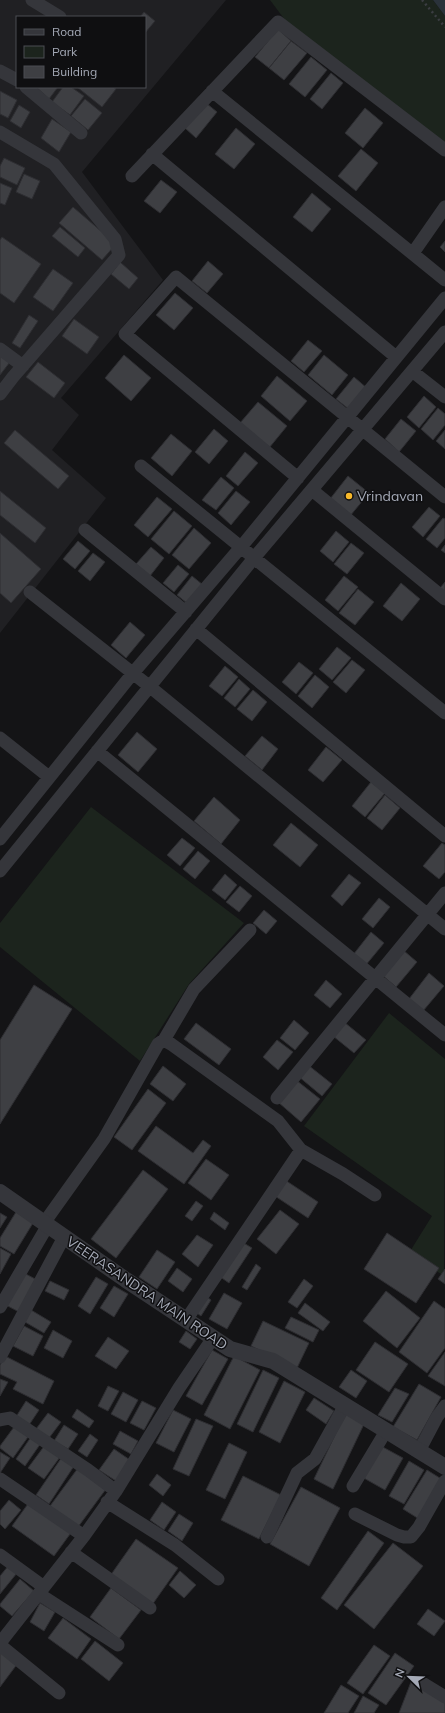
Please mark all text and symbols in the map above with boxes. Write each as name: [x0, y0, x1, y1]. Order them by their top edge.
legend: [16, 16, 146, 88]
text: Road: [52, 24, 81, 39]
text: Park: [52, 44, 78, 59]
text: Building: [52, 64, 97, 79]
place label: Vrindavan: [357, 487, 423, 505]
marker: Vrindavan: [344, 491, 354, 501]
street label: VEERASANDRA MAIN ROAD: [63, 1232, 231, 1354]
north arrow: [389, 1657, 429, 1697]
text: N: [392, 1667, 408, 1680]

